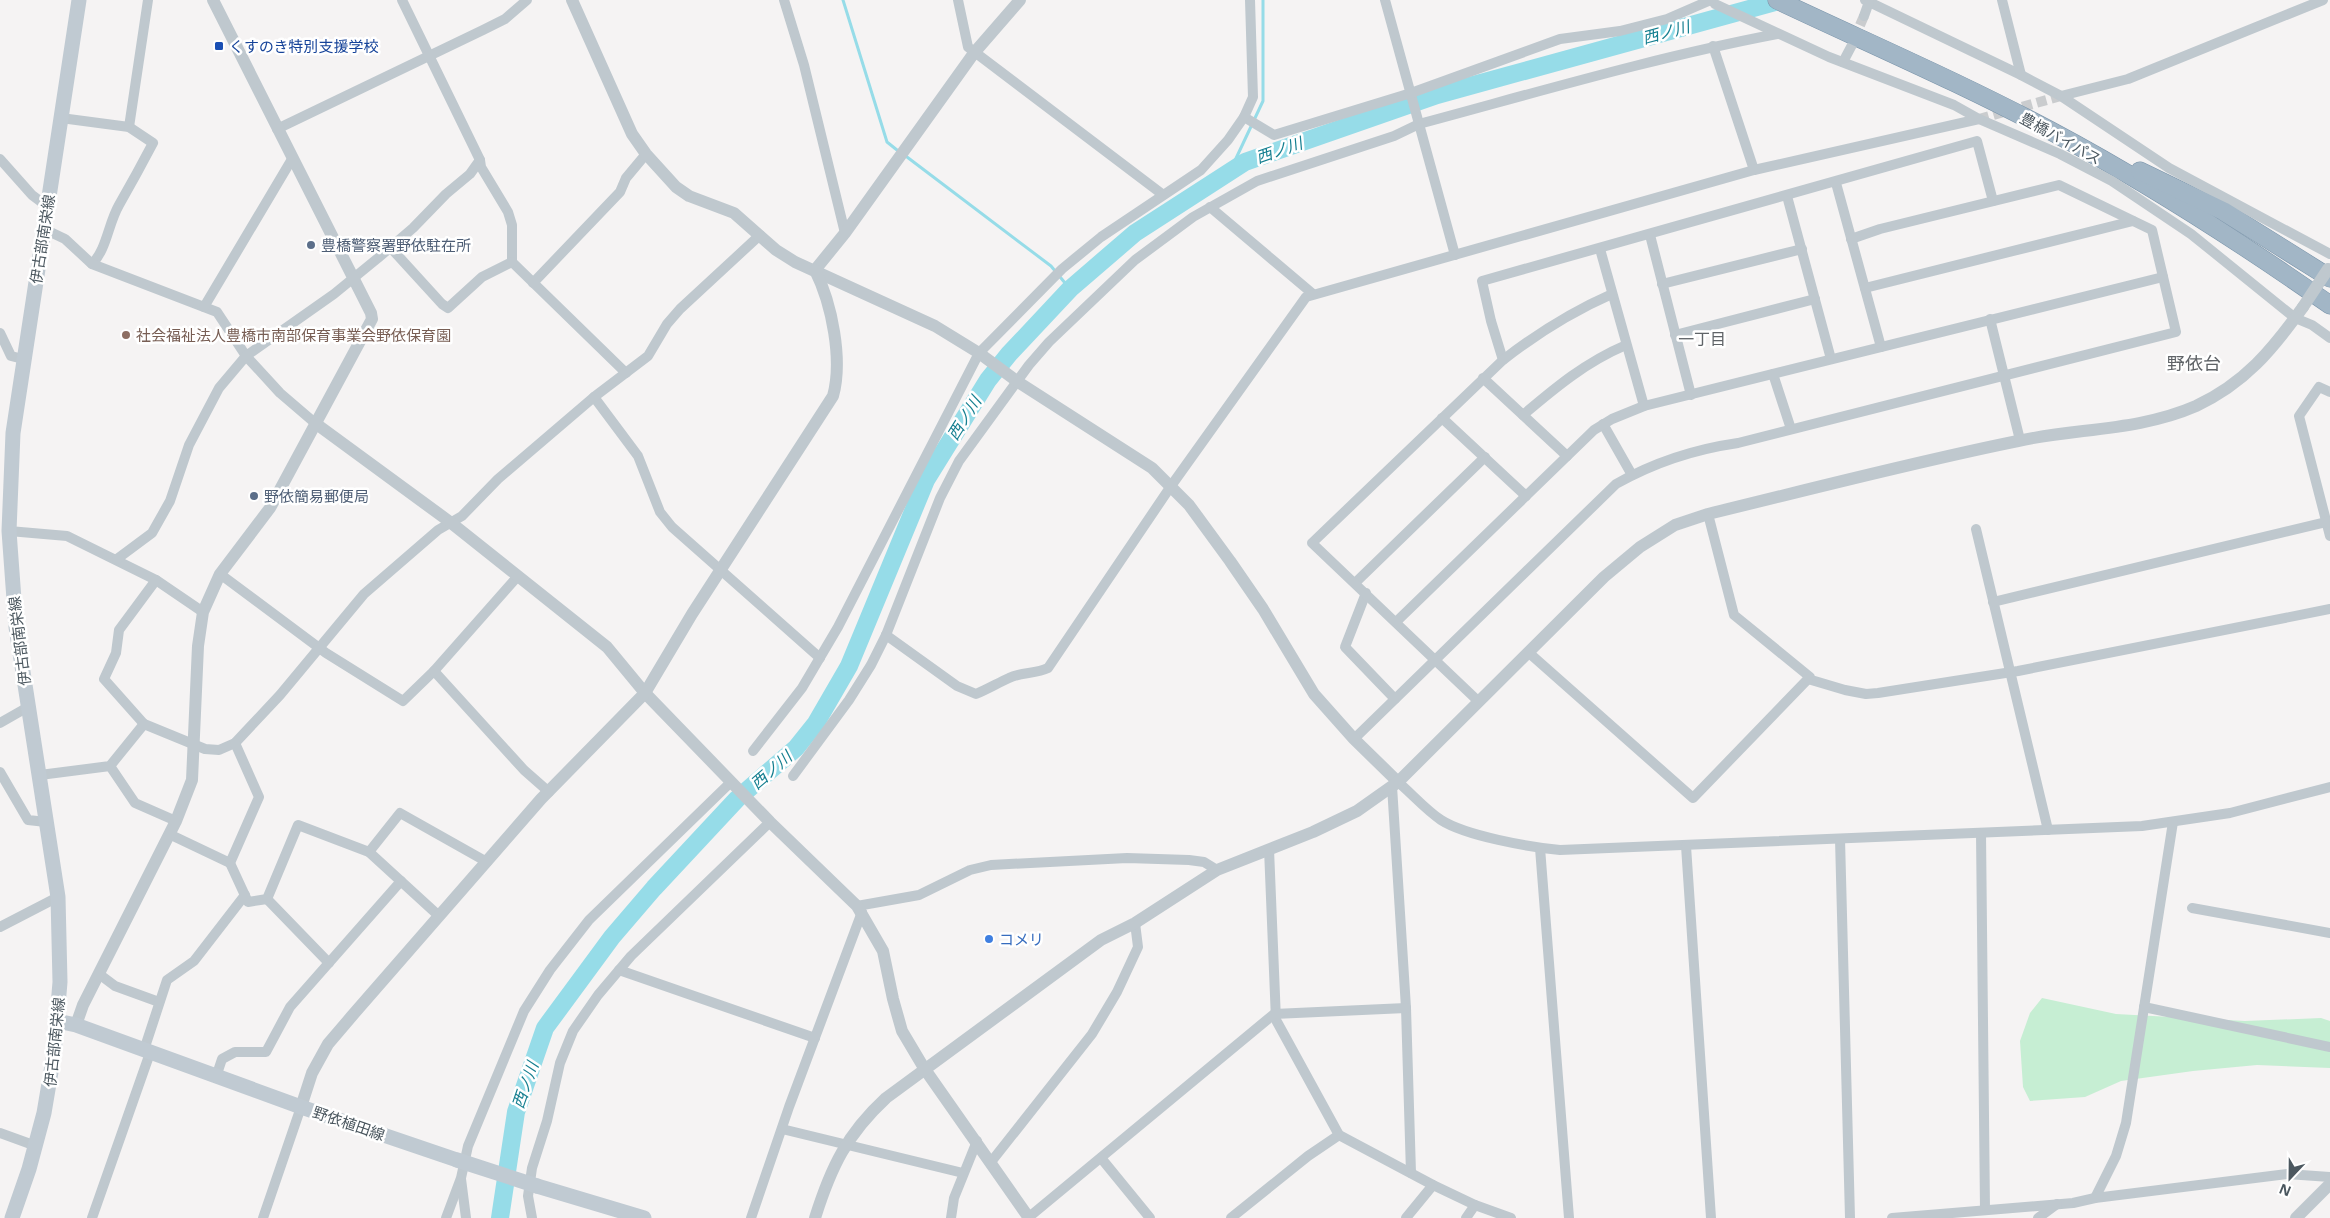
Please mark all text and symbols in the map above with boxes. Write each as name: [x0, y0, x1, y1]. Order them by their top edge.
water label: 西ノ川: [1640, 15, 1694, 49]
place label: くすのき特別支援学校: [229, 36, 379, 56]
marker: くすのき特別支援学校: [213, 40, 225, 52]
street label: 豊橋バイパス: [2017, 108, 2105, 168]
water label: 西ノ川: [1253, 131, 1307, 168]
street label: 伊古部南栄線: [25, 193, 59, 285]
place label: 豊橋警察署野依駐在所: [321, 235, 471, 255]
marker: 豊橋警察署野依駐在所: [305, 239, 317, 251]
place label: 社会福祉法人豊橋市南部保育事業会野依保育園: [136, 325, 451, 345]
district label: 一丁目: [1678, 328, 1726, 350]
marker: 社会福祉法人豊橋市南部保育事業会野依保育園: [120, 329, 132, 341]
district label: 野依台: [2167, 351, 2221, 375]
water label: 西ノ川: [942, 390, 987, 444]
place label: 野依簡易郵便局: [264, 486, 369, 506]
marker: 野依簡易郵便局: [248, 490, 260, 502]
street label: 伊古部南栄線: [4, 595, 34, 687]
water label: 西ノ川: [746, 745, 798, 794]
place label: コメリ: [999, 929, 1044, 949]
marker: コメリ: [983, 933, 995, 945]
street label: 伊古部南栄線: [39, 996, 69, 1088]
water label: 西ノ川: [507, 1057, 544, 1111]
street label: 野依植田線: [310, 1101, 388, 1145]
north arrow: [2265, 1153, 2315, 1203]
text: N: [2276, 1180, 2294, 1201]

